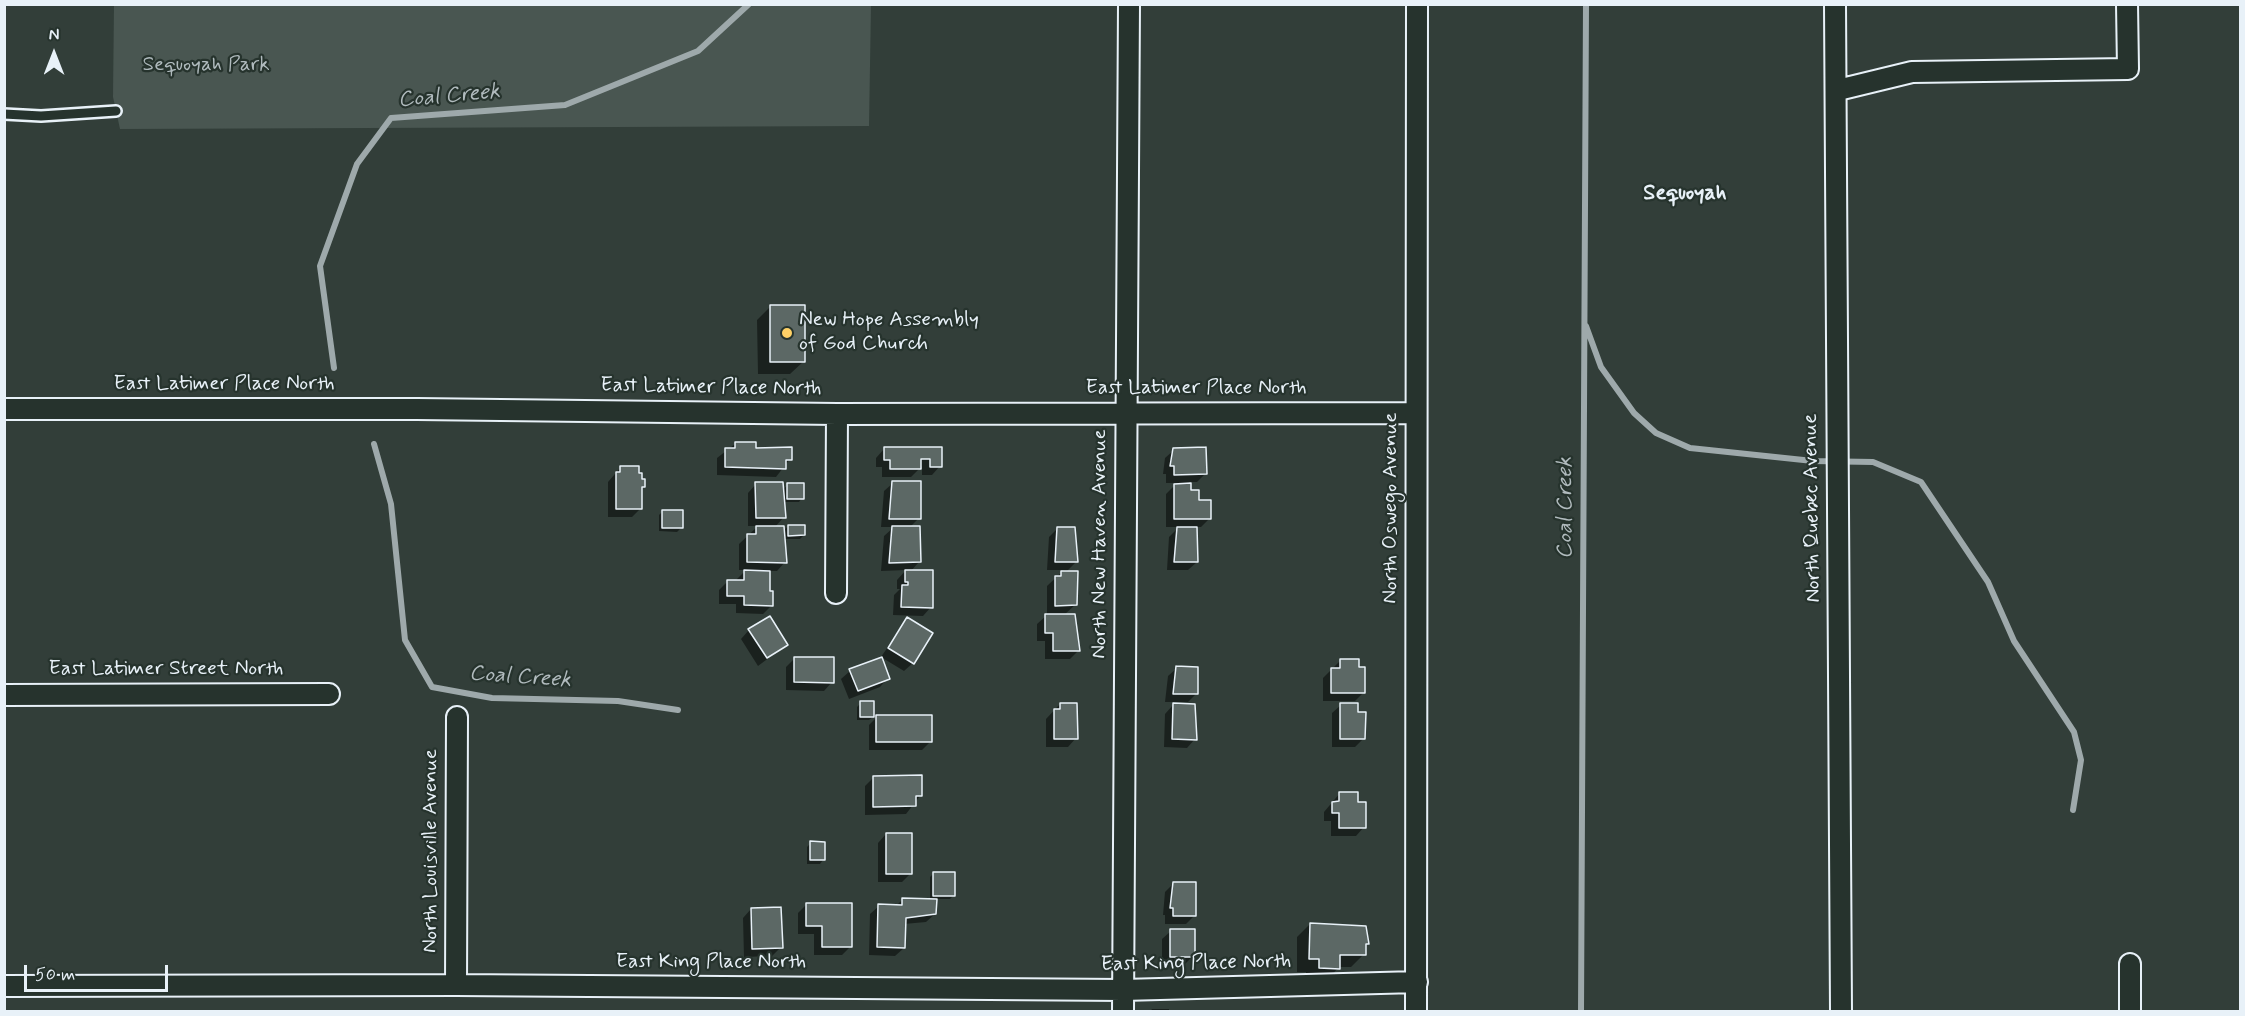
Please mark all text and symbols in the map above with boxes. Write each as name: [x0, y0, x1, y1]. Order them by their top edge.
north arrow: [24, 24, 84, 84]
text: N: [49, 25, 59, 46]
park label: Sequoyah Park: [142, 53, 270, 79]
water label: Coal Creek: [397, 79, 501, 115]
district label: Sequoyah: [1643, 181, 1727, 207]
place label: New Hope Assembly of God Church: [799, 308, 979, 358]
marker: New Hope Assembly of God Church: [780, 326, 794, 340]
street label: East Latimer Place North: [113, 372, 335, 398]
street label: East Latimer Place North: [600, 373, 822, 403]
street label: East Latimer Place North: [1085, 376, 1307, 402]
street label: North Oswego Avenue: [1379, 412, 1405, 604]
street label: North Quebec Avenue: [1799, 413, 1827, 603]
street label: North New Haven Avenue: [1088, 429, 1114, 659]
water label: Coal Creek: [1553, 457, 1579, 559]
street label: East Latimer Street North: [48, 657, 284, 683]
water label: Coal Creek: [468, 661, 572, 695]
street label: North Louisville Avenue: [419, 749, 445, 953]
street label: East King Place North: [616, 950, 806, 976]
street label: East King Place North: [1101, 950, 1291, 978]
scale bar: [27, 953, 171, 991]
text: 50 m: [35, 963, 75, 987]

